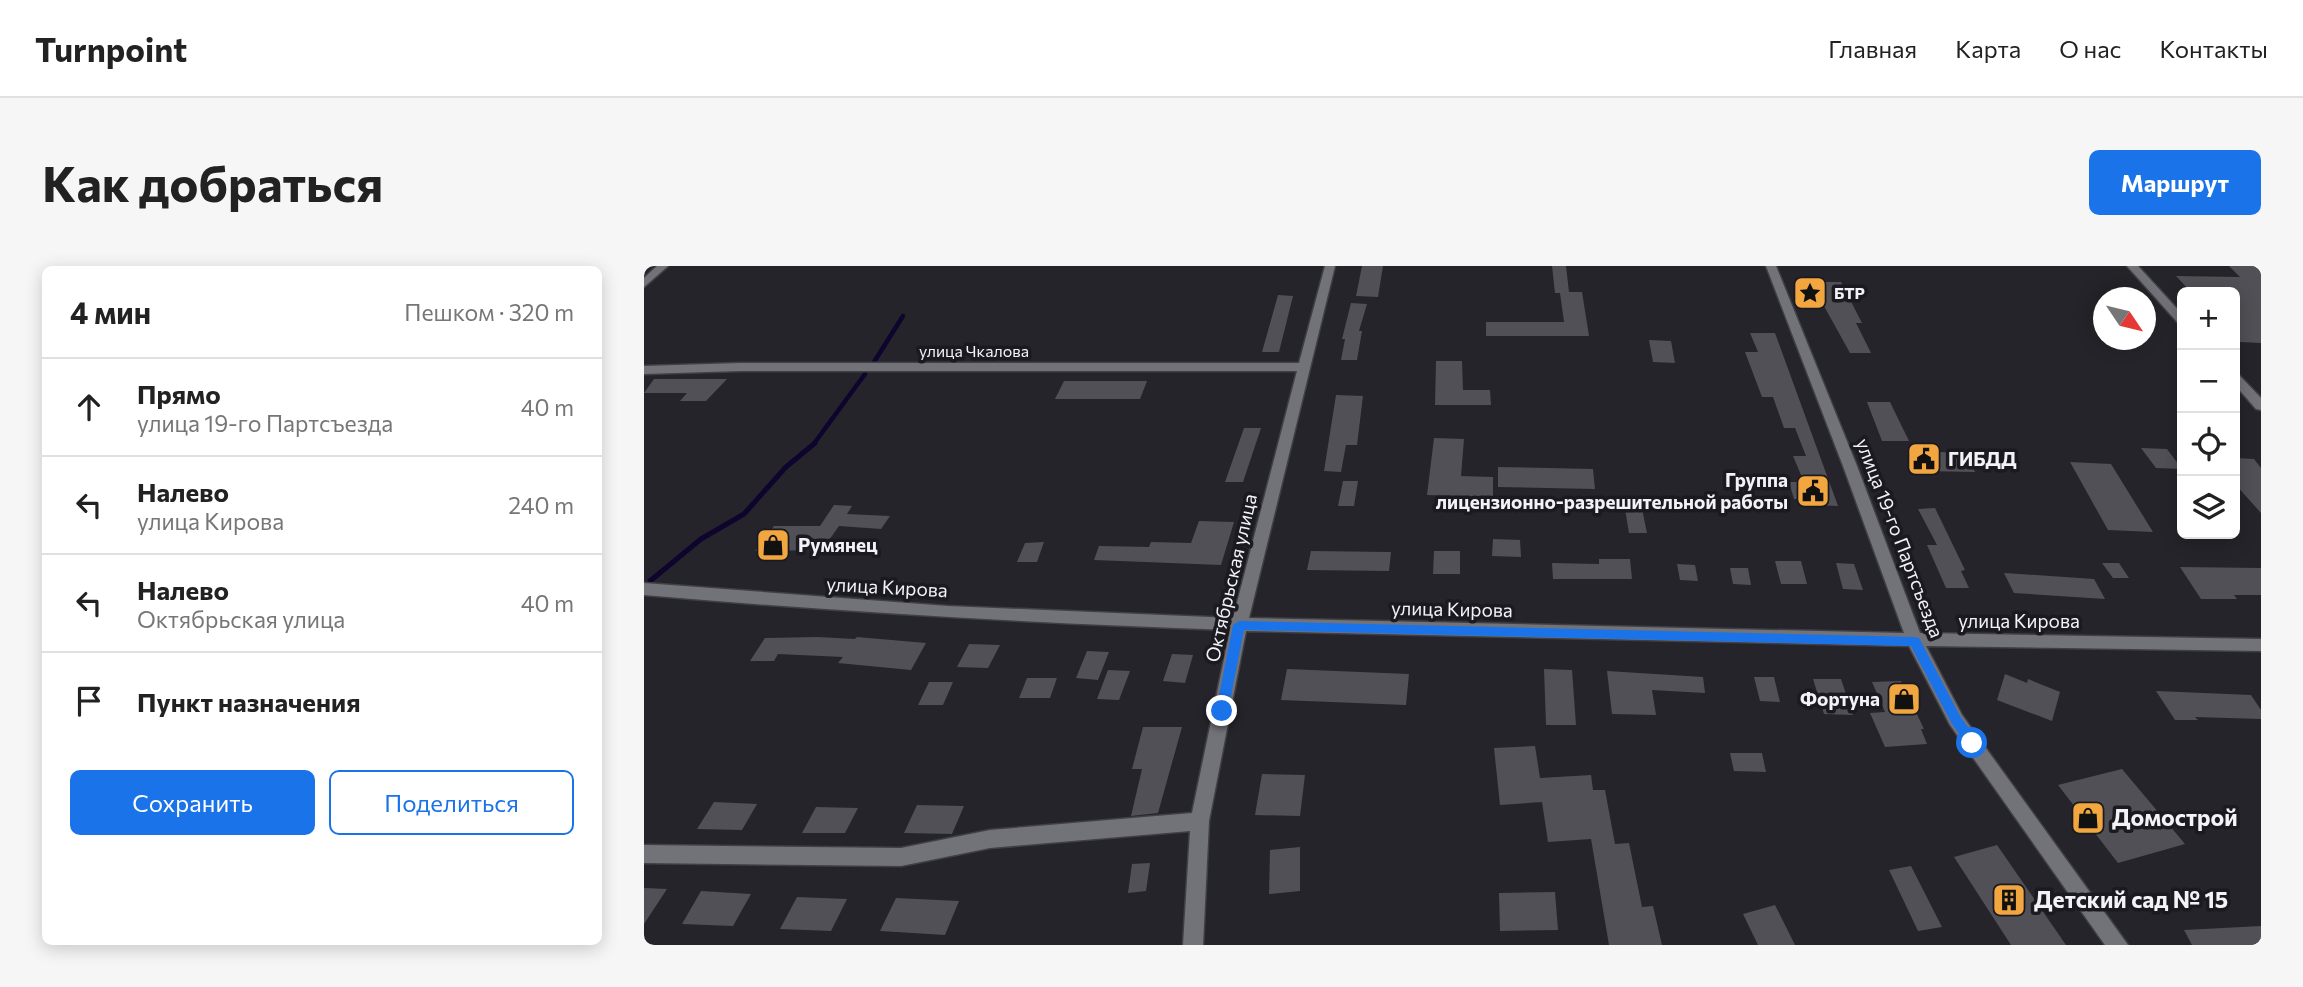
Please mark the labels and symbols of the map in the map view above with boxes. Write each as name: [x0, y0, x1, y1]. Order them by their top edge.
place icon: БТР: [1791, 274, 1829, 312]
place label: БТР: [1834, 283, 1865, 302]
north arrow: [2093, 287, 2156, 350]
street label: улица Чкалова: [919, 341, 1029, 360]
street label: улица 19-го Партсъезда: [1852, 435, 1949, 641]
public building icon: ГИБДД: [1905, 440, 1943, 478]
place label: ГИБДД: [1948, 447, 2017, 470]
place label: Группа лицензионно-разрешительной работы: [1436, 468, 1788, 513]
public building icon: Группа лицензионно-разрешительной работы: [1794, 472, 1832, 510]
street label: Октябрьская улица: [1200, 491, 1261, 664]
shop icon: Румянец: [754, 526, 792, 564]
place label: Румянец: [798, 533, 878, 556]
street label: улица Кирова: [826, 572, 948, 601]
street label: улица Кирова: [1391, 596, 1513, 621]
street label: улица Кирова: [1958, 609, 2080, 632]
shop icon: Фортуна: [1885, 680, 1923, 718]
place label: Фортуна: [1800, 687, 1880, 710]
route end: [1206, 695, 1237, 726]
route start: [1956, 727, 1987, 758]
shop icon: Домострой: [2069, 799, 2107, 837]
place label: Домострой: [2112, 803, 2238, 831]
building icon: Детский сад № 15: [1990, 881, 2028, 919]
place label: Детский сад № 15: [2034, 885, 2228, 913]

